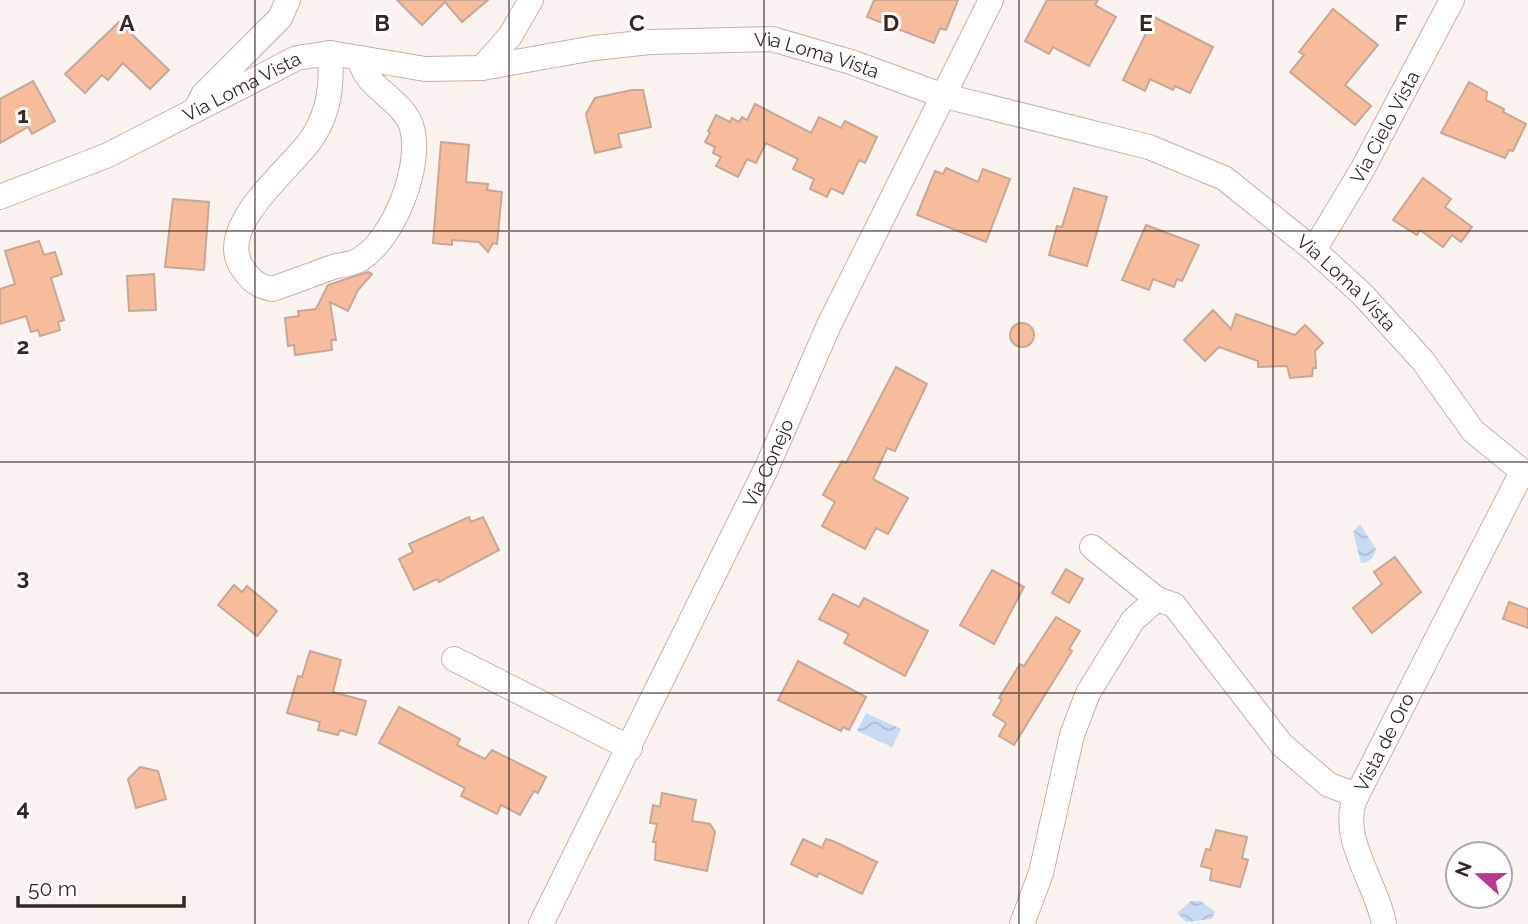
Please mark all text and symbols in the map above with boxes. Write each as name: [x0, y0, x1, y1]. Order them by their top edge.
text: A: [119, 9, 135, 36]
text: B: [374, 9, 390, 36]
text: C: [629, 9, 645, 36]
text: D: [883, 9, 899, 36]
text: E: [1139, 9, 1153, 36]
text: F: [1394, 9, 1408, 36]
street label: Via Loma Vista: [754, 28, 882, 82]
street label: Via Loma Vista: [179, 47, 304, 126]
street label: Via Cielo Vista: [1346, 67, 1424, 187]
text: 1: [17, 101, 29, 128]
street label: Via Loma Vista: [1292, 230, 1401, 335]
text: 2: [17, 332, 29, 359]
street label: Via Conejo: [738, 415, 798, 510]
text: 3: [17, 563, 29, 590]
street label: Vista de Oro: [1350, 689, 1418, 795]
text: 4: [16, 794, 30, 821]
north arrow: [1444, 840, 1514, 910]
text: N: [1450, 858, 1476, 880]
scale bar: [18, 864, 184, 908]
text: 50 m: [28, 876, 77, 901]

